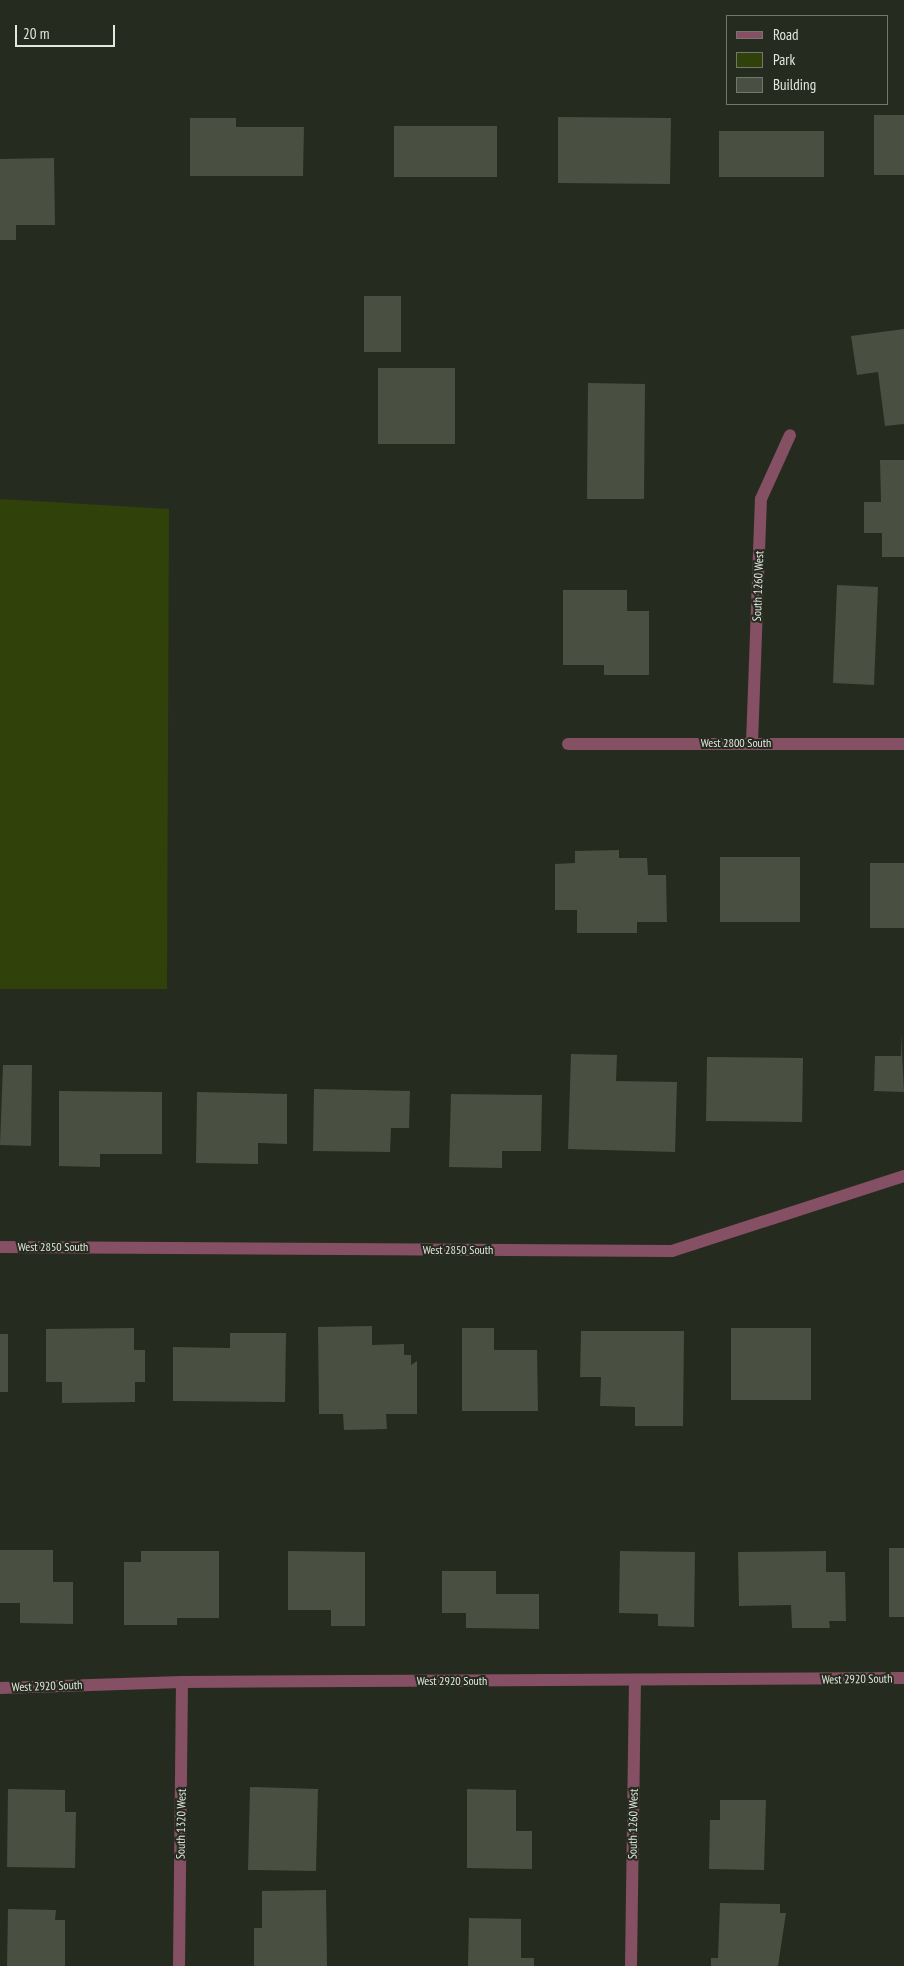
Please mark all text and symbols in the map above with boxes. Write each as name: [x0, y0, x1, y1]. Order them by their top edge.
scale bar: [18, 15, 118, 47]
legend: [726, 15, 889, 105]
text: 20 m: [23, 24, 49, 43]
text: Road: [773, 25, 799, 44]
text: Park: [773, 50, 795, 69]
text: Building: [773, 75, 816, 94]
street label: South 1260 West: [750, 550, 766, 622]
street label: West 2800 South: [701, 736, 771, 750]
street label: West 2850 South: [18, 1240, 88, 1254]
street label: West 2850 South: [423, 1243, 493, 1257]
street label: West 2920 South: [822, 1671, 892, 1687]
street label: West 2920 South: [417, 1674, 487, 1688]
street label: West 2920 South: [11, 1678, 83, 1694]
street label: South 1320 West: [173, 1789, 189, 1859]
street label: South 1260 West: [625, 1789, 641, 1859]

